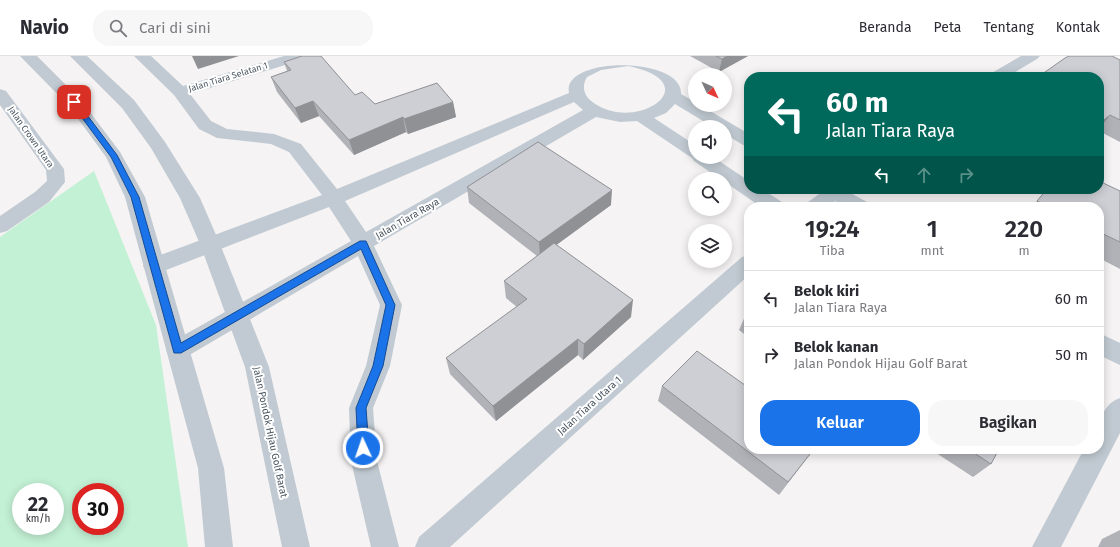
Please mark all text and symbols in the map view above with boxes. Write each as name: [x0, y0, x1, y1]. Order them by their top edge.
search box: [93, 10, 373, 46]
text: Navio: [20, 16, 69, 39]
icon: search: [107, 17, 129, 39]
text: Cari di sini: [139, 19, 211, 37]
text: Beranda: [859, 19, 912, 36]
text: Peta: [934, 19, 961, 36]
text: Tentang: [983, 19, 1034, 36]
text: Kontak: [1056, 19, 1100, 36]
street label: Jalan Tiara Selatan 1: [187, 60, 269, 94]
north arrow: [688, 68, 732, 112]
map controls: [688, 68, 732, 268]
pin: [57, 85, 91, 119]
text: 60 m: [826, 86, 888, 119]
icon: left: [760, 88, 812, 140]
icon: arrive: [63, 91, 85, 113]
street label: Jalan Crown Utara: [6, 105, 56, 170]
button: sound: [688, 120, 732, 164]
text: Jalan Tiara Raya: [826, 120, 955, 142]
icon: left: [871, 164, 893, 186]
icon: ahead: [913, 164, 935, 186]
icon: right: [955, 164, 977, 186]
button: search: [688, 172, 732, 216]
street label: Jalan Tiara Raya: [373, 196, 442, 242]
text: 19:24: [805, 215, 860, 243]
text: 1: [927, 215, 938, 243]
text: 220: [1005, 215, 1043, 243]
button: layers: [688, 224, 732, 268]
text: Tiba: [820, 243, 845, 258]
text: mnt: [921, 243, 944, 258]
text: m: [1018, 243, 1030, 258]
text: Belok kiri: [794, 282, 859, 300]
icon: left: [760, 288, 782, 310]
text: 60 m: [1055, 290, 1088, 308]
text: Jalan Tiara Raya: [794, 300, 887, 315]
text: Belok kanan: [794, 338, 878, 356]
icon: right: [760, 344, 782, 366]
text: 50 m: [1055, 346, 1088, 364]
text: Jalan Pondok Hijau Golf Barat: [794, 356, 968, 371]
street label: Jalan Pondok Hijau Golf Barat: [250, 366, 290, 499]
street label: Jalan Tiara Utara 1: [555, 374, 624, 438]
button: Keluar: [760, 400, 920, 446]
button: Bagikan: [928, 400, 1088, 446]
position arrow: [342, 427, 384, 469]
speed limit sign: 30: [72, 483, 124, 535]
text: 22: [28, 492, 48, 516]
text: km/h: [26, 513, 50, 525]

